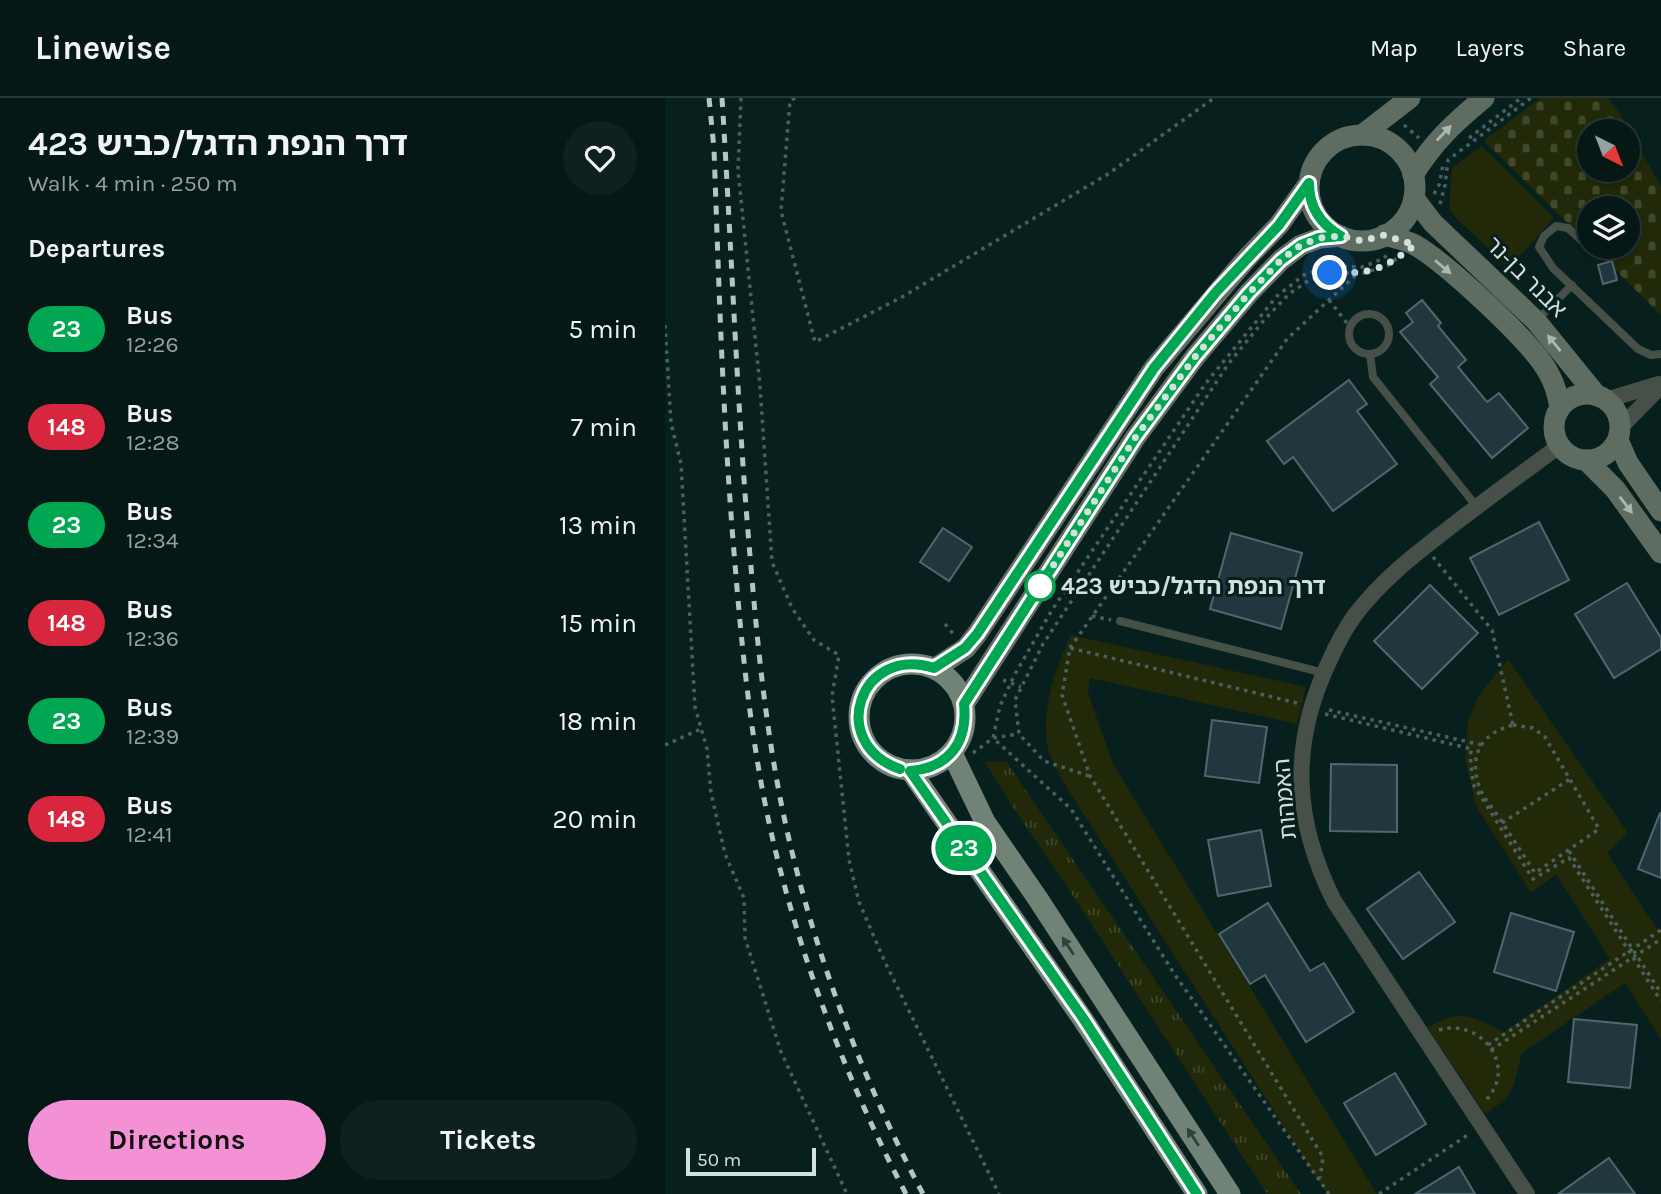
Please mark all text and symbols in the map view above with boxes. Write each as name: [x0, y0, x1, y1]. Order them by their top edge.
text: Linewise: [35, 29, 171, 67]
text: Map: [1370, 34, 1418, 62]
text: Layers: [1456, 34, 1525, 62]
text: Share: [1563, 34, 1626, 62]
north arrow: [1577, 119, 1640, 182]
map controls: [1577, 119, 1640, 259]
button: heart: [563, 121, 637, 195]
one-way arrow: [1436, 124, 1453, 141]
text: דרך הנפת הדגל/כביש 423: [28, 125, 408, 163]
text: Walk · 4 min · 250 m: [28, 170, 237, 197]
button: layers: [1577, 196, 1640, 259]
street label: אבנר בן-נר: [1480, 231, 1572, 323]
text: Departures: [28, 233, 165, 264]
your location: [1312, 255, 1347, 290]
one-way arrow: [1435, 259, 1452, 274]
text: Bus: [126, 300, 173, 331]
text: 5 min: [568, 314, 637, 345]
text: 23: [52, 315, 81, 343]
text: 12:26: [126, 331, 179, 358]
one-way arrow: [1547, 335, 1562, 352]
text: Bus: [126, 398, 173, 429]
text: 7 min: [571, 412, 637, 443]
text: 148: [47, 413, 86, 441]
text: 12:28: [126, 429, 180, 456]
one-way arrow: [1619, 495, 1633, 514]
text: Bus: [126, 496, 173, 527]
text: 13 min: [559, 510, 637, 541]
text: 23: [52, 511, 81, 539]
text: 12:34: [126, 527, 179, 554]
marker: דרך הנפת הדגל/כביש 423: [1025, 571, 1055, 601]
place label: דרך הנפת הדגל/כביש 423: [1061, 573, 1326, 600]
text: Bus: [126, 594, 173, 625]
text: 15 min: [560, 608, 637, 639]
text: 148: [47, 609, 86, 637]
text: 12:36: [126, 625, 179, 652]
text: Bus: [126, 692, 173, 723]
text: 18 min: [558, 706, 637, 737]
text: 23: [52, 707, 81, 735]
text: 12:39: [126, 723, 179, 750]
street label: האמהות: [1268, 757, 1302, 841]
text: Bus: [126, 790, 173, 821]
text: 20 min: [553, 804, 637, 835]
text: 148: [47, 805, 86, 833]
text: 12:41: [126, 821, 173, 848]
line badge: 23: [933, 825, 995, 871]
text: 23: [949, 834, 979, 862]
one-way arrow: [1062, 936, 1075, 956]
button: Directions: [28, 1100, 326, 1180]
button: Tickets: [340, 1100, 637, 1180]
one-way arrow: [1186, 1127, 1199, 1146]
scale bar: [686, 1145, 815, 1177]
text: 50 m: [697, 1149, 741, 1171]

